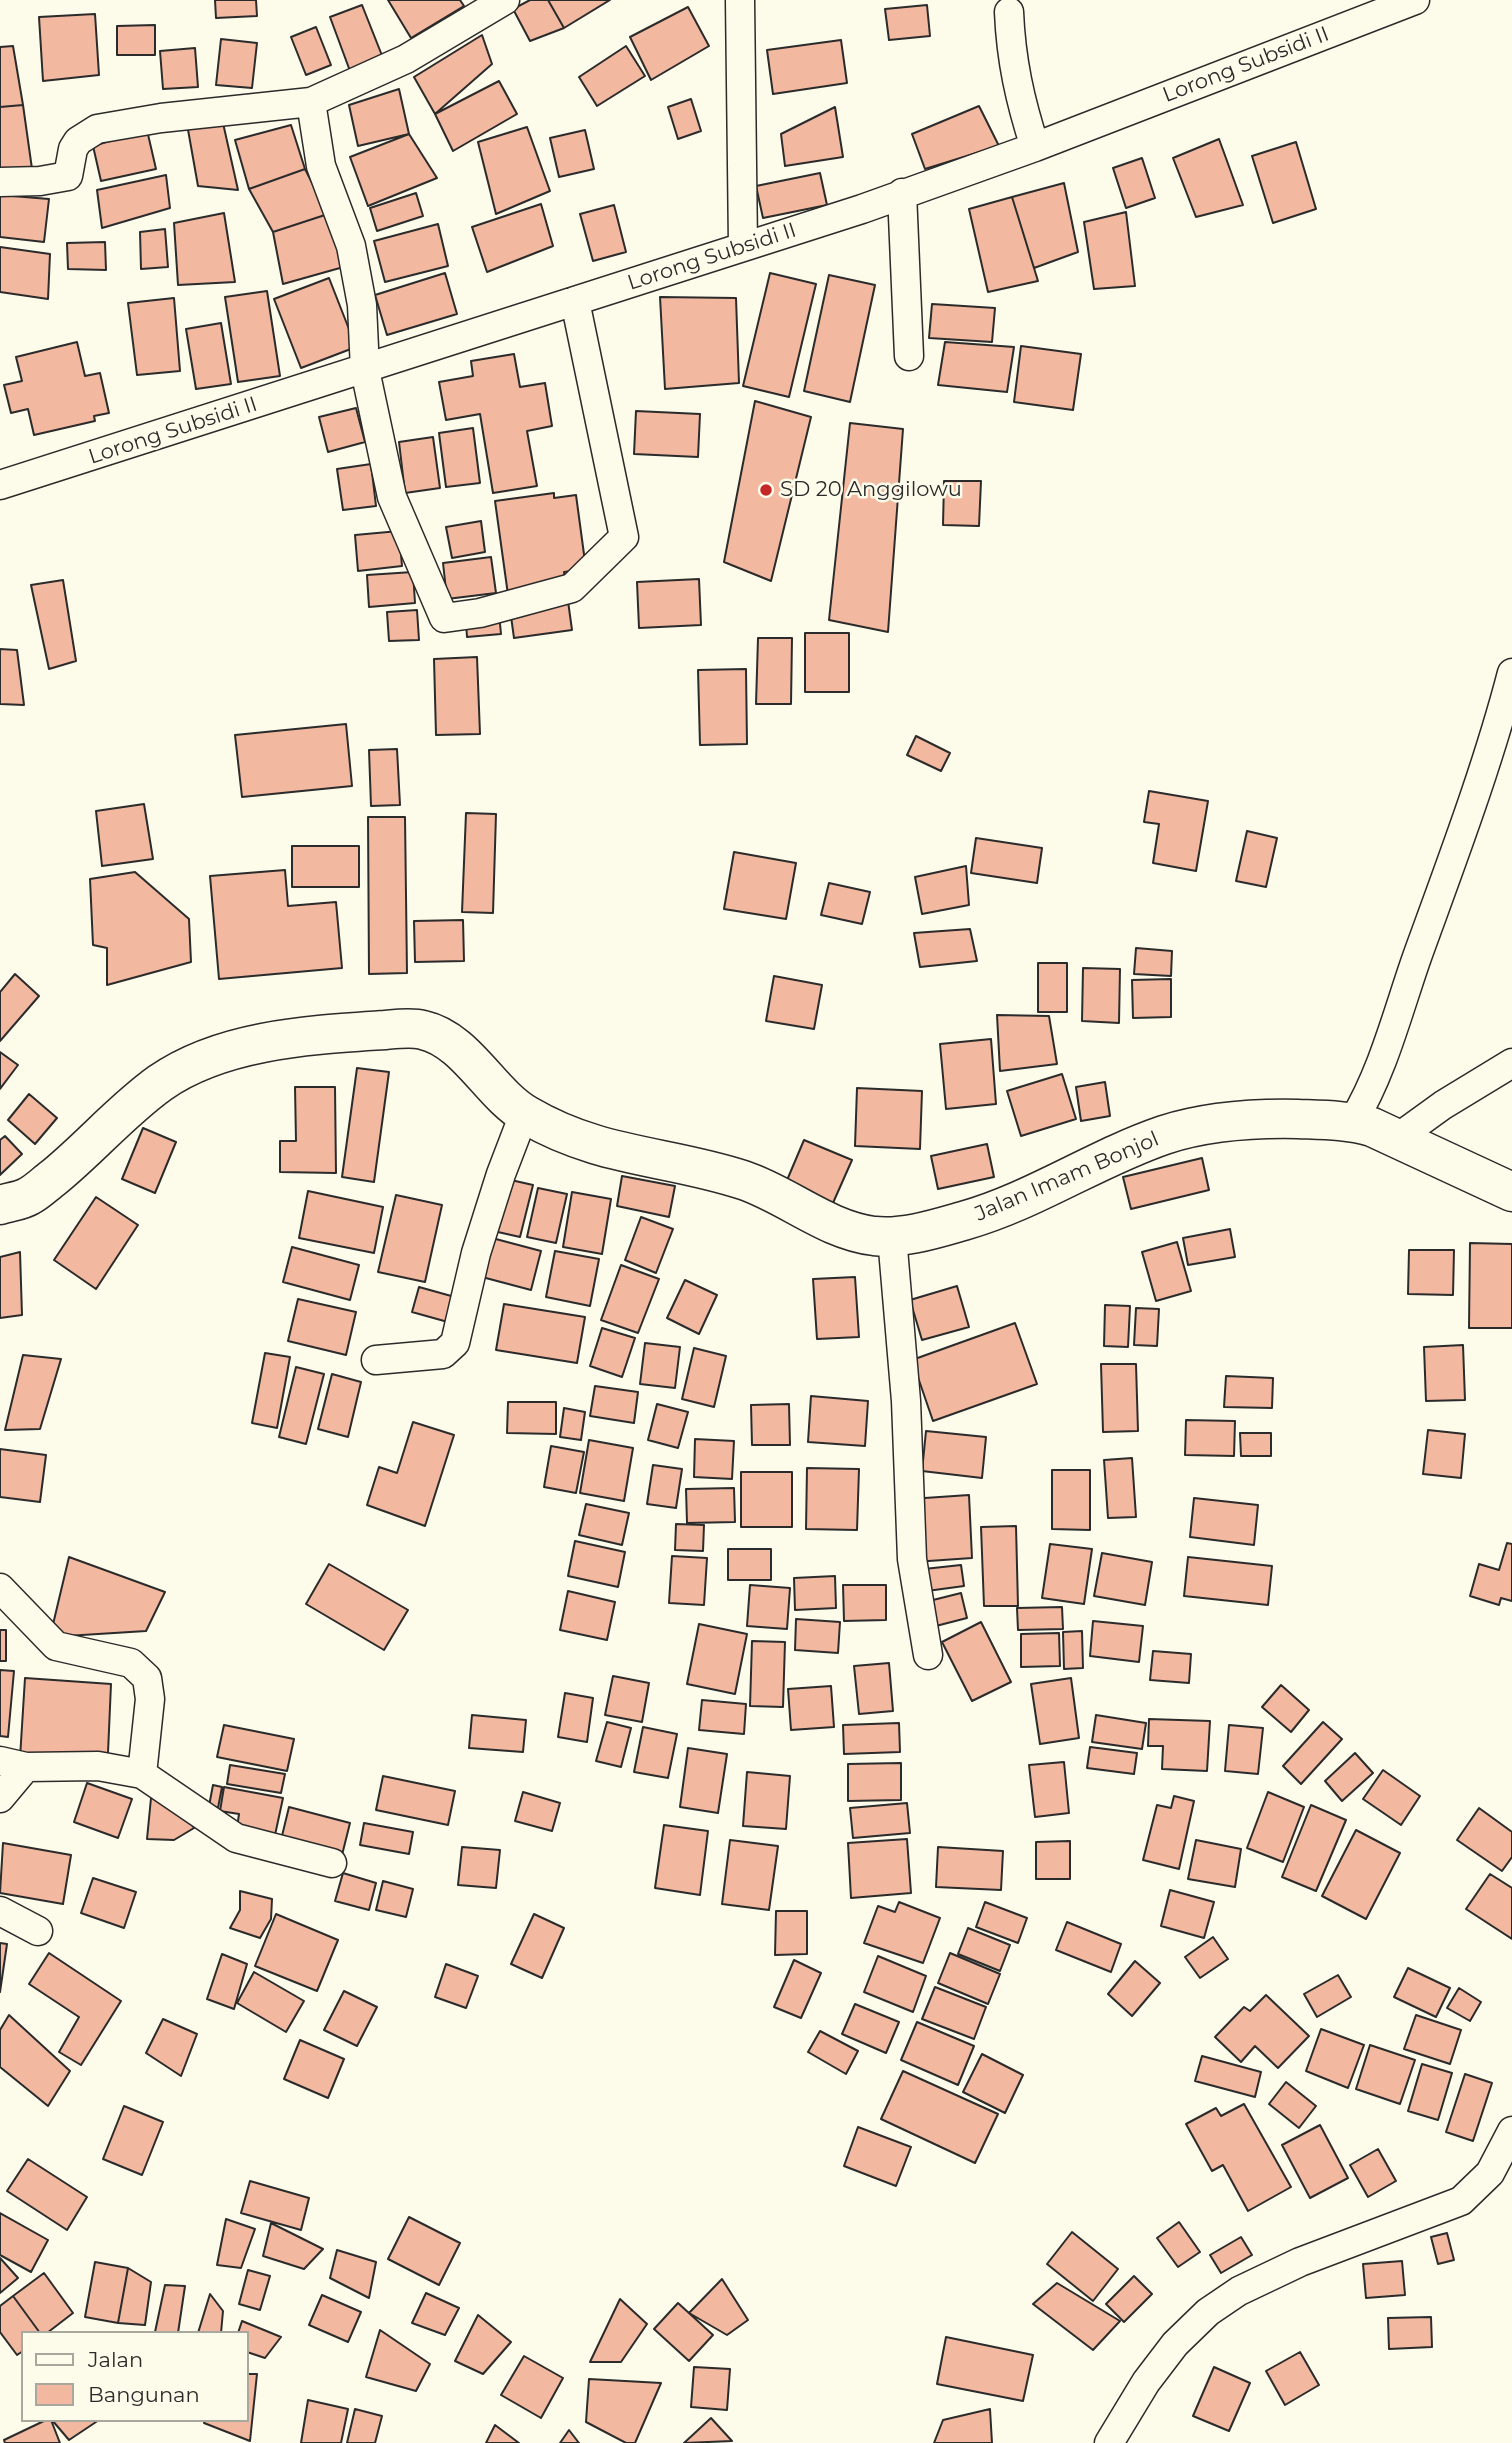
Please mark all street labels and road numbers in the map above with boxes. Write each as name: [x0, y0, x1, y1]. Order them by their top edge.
street label: Lorong Subsidi II: [1159, 22, 1333, 108]
street label: Lorong Subsidi II: [624, 218, 800, 296]
street label: Lorong Subsidi II: [85, 392, 261, 470]
street label: Jalan Imam Bonjol: [971, 1127, 1163, 1227]

